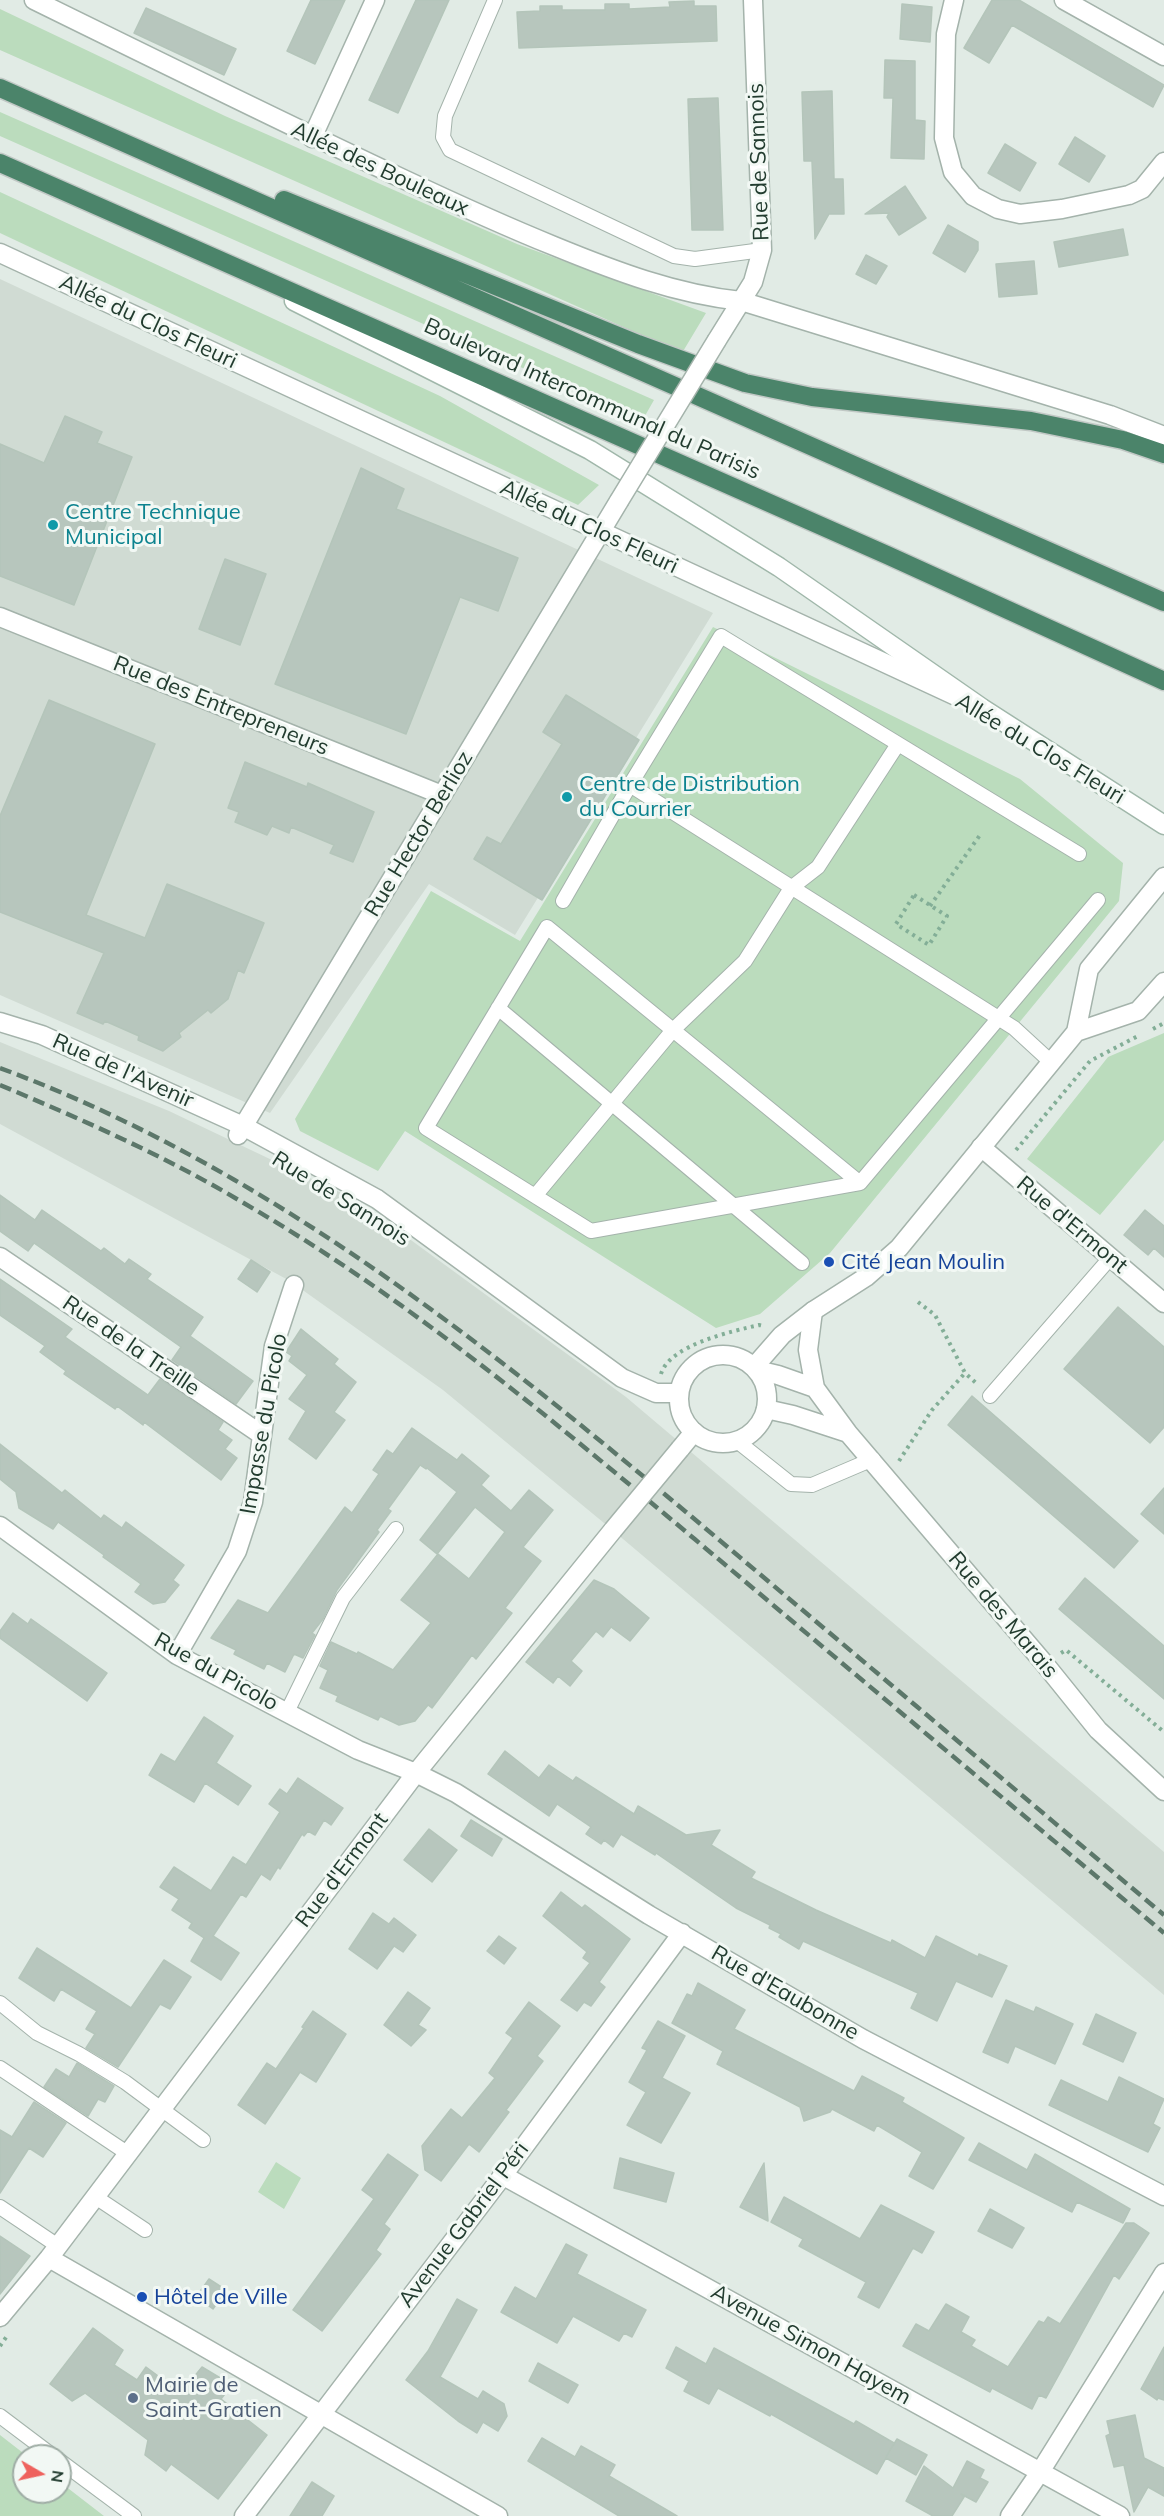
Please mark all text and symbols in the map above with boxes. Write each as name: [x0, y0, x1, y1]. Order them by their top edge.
street label: Rue de Sannois: [743, 83, 775, 241]
street label: Allée des Bouleaux: [287, 116, 473, 222]
street label: Allée du Clos Fleuri: [55, 269, 241, 375]
street label: Boulevard Intercommunal du Parisis: [420, 313, 764, 485]
street label: Allée du Clos Fleuri: [496, 474, 682, 580]
place label: Centre Technique Municipal: [65, 499, 241, 550]
marker: Centre Technique Municipal: [46, 518, 60, 532]
street label: Rue des Entrepreneurs: [109, 651, 333, 761]
street label: Allée du Clos Fleuri: [951, 688, 1129, 810]
street label: Rue Hector Berlioz: [359, 746, 479, 922]
place label: Centre de Distribution du Courrier: [579, 771, 800, 822]
marker: Centre de Distribution du Courrier: [560, 790, 574, 804]
street label: Rue de l'Avenir: [48, 1028, 198, 1114]
street label: Rue de Sannois: [267, 1146, 415, 1252]
street label: Rue d'Ermont: [1011, 1171, 1133, 1279]
place label: Cité Jean Moulin: [841, 1249, 1005, 1275]
marker: Cité Jean Moulin: [822, 1255, 836, 1269]
street label: Rue de la Treille: [57, 1290, 205, 1402]
street label: Impasse du Picolo: [235, 1332, 293, 1516]
street label: Rue des Marais: [943, 1546, 1063, 1684]
street label: Rue du Picolo: [149, 1627, 283, 1717]
street label: Rue d'Ermont: [290, 1807, 394, 1933]
street label: Rue d'Eaubonne: [707, 1940, 863, 2046]
street label: Avenue Gabriel Péri: [393, 2137, 535, 2313]
street label: Avenue Simon Hayem: [706, 2279, 916, 2411]
place label: Hôtel de Ville: [154, 2284, 288, 2310]
marker: Hôtel de Ville: [135, 2290, 149, 2304]
place label: Mairie de Saint-Gratien: [145, 2372, 282, 2424]
marker: Mairie de Saint-Gratien: [126, 2391, 140, 2405]
north arrow: [12, 2444, 72, 2504]
text: N: [47, 2469, 69, 2484]

